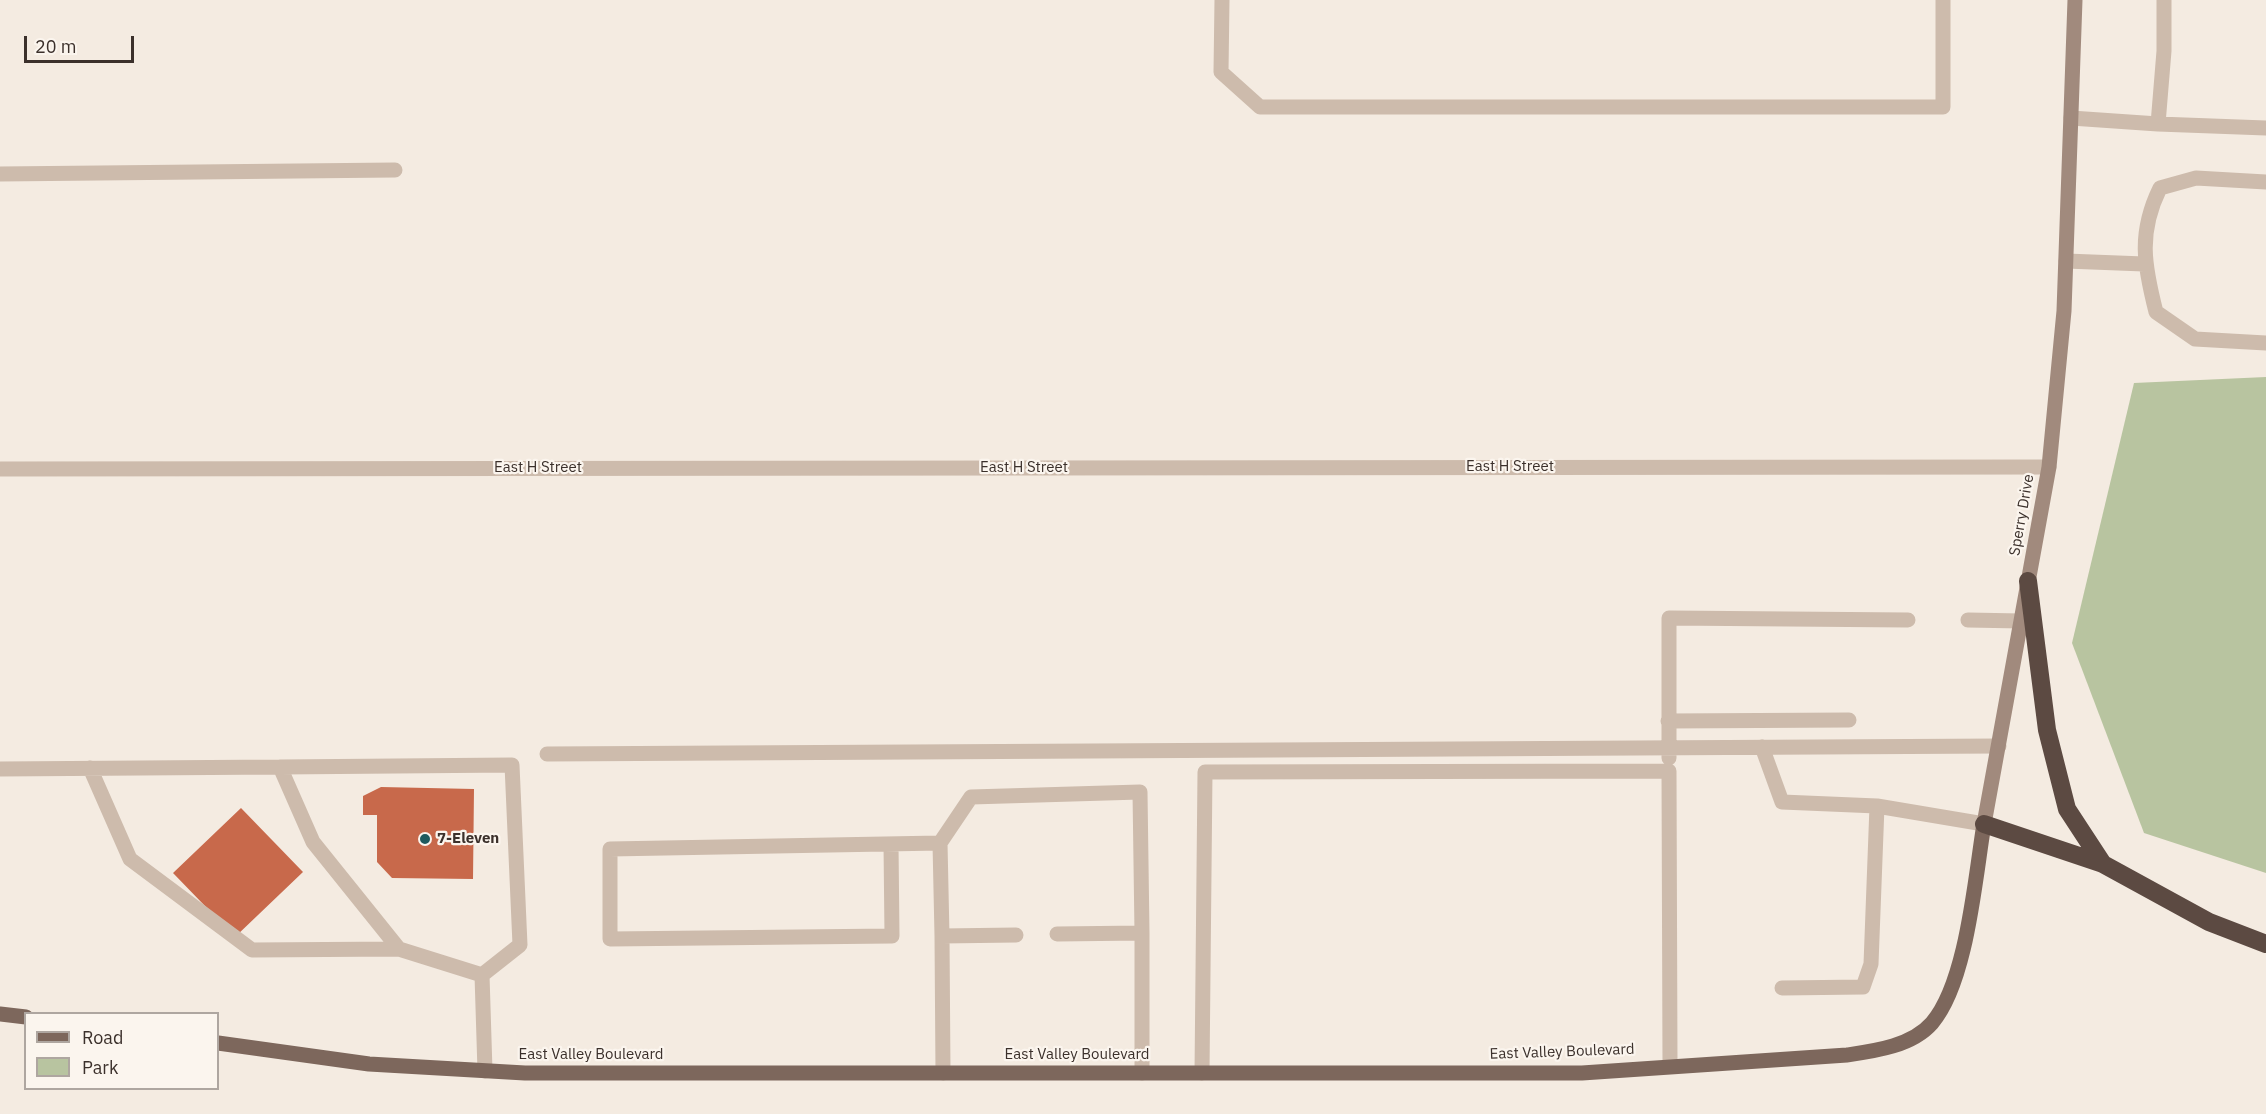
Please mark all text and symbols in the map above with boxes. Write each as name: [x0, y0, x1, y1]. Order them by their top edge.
scale bar: [27, 24, 136, 62]
text: 20 m: [35, 35, 77, 58]
street label: East H Street: [1466, 458, 1554, 476]
street label: East H Street: [494, 459, 582, 477]
street label: East H Street: [980, 459, 1068, 477]
street label: Sperry Drive: [2006, 473, 2038, 557]
place label: 7-Eleven: [437, 830, 499, 848]
marker: 7-Eleven: [418, 832, 432, 846]
legend: [24, 1012, 219, 1090]
text: Road: [82, 1026, 123, 1049]
street label: East Valley Boulevard: [1489, 1040, 1635, 1064]
street label: East Valley Boulevard: [518, 1046, 664, 1064]
street label: East Valley Boulevard: [1004, 1046, 1150, 1064]
text: Park: [82, 1056, 118, 1079]

